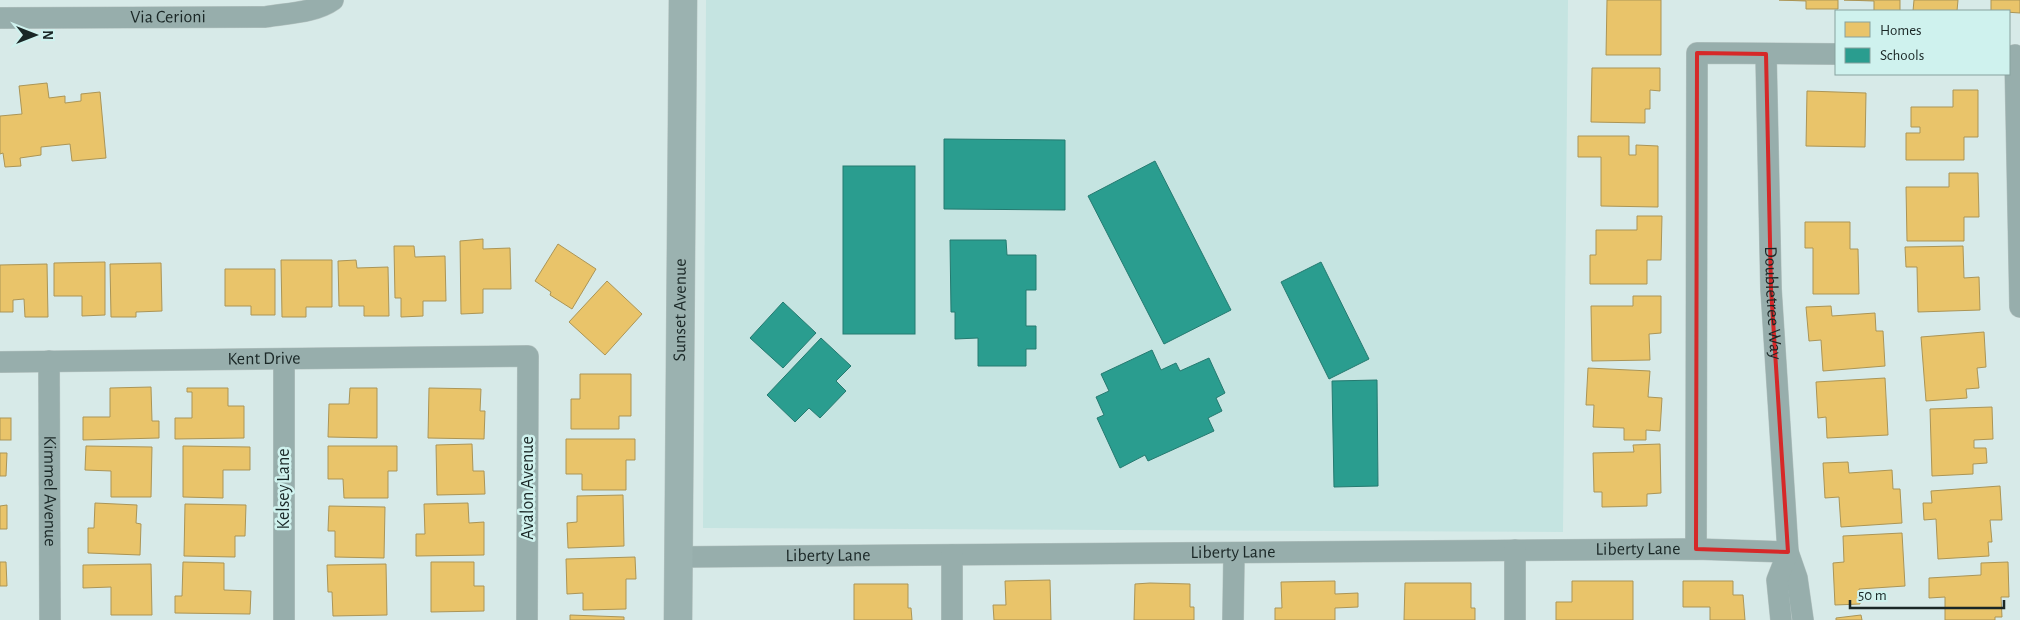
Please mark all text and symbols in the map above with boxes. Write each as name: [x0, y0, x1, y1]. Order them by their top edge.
street label: Via Cerioni: [130, 8, 206, 27]
north arrow: [10, 10, 60, 60]
legend: [1835, 10, 2010, 75]
text: Homes: [1880, 23, 1922, 38]
text: N: [40, 30, 54, 40]
text: Schools: [1880, 48, 1924, 63]
street label: Doubletree Way: [1761, 246, 1785, 361]
street label: Sunset Avenue: [671, 258, 690, 362]
street label: Kent Drive: [227, 350, 301, 368]
street label: Kimmel Avenue: [40, 435, 59, 547]
street label: Avalon Avenue: [519, 436, 537, 540]
street label: Kelsey Lane: [275, 449, 293, 530]
street label: Liberty Lane: [1595, 540, 1681, 559]
street label: Liberty Lane: [1190, 543, 1276, 562]
street label: Liberty Lane: [785, 546, 871, 565]
scale bar: [1850, 578, 2004, 610]
text: 50 m: [1858, 588, 1887, 603]

